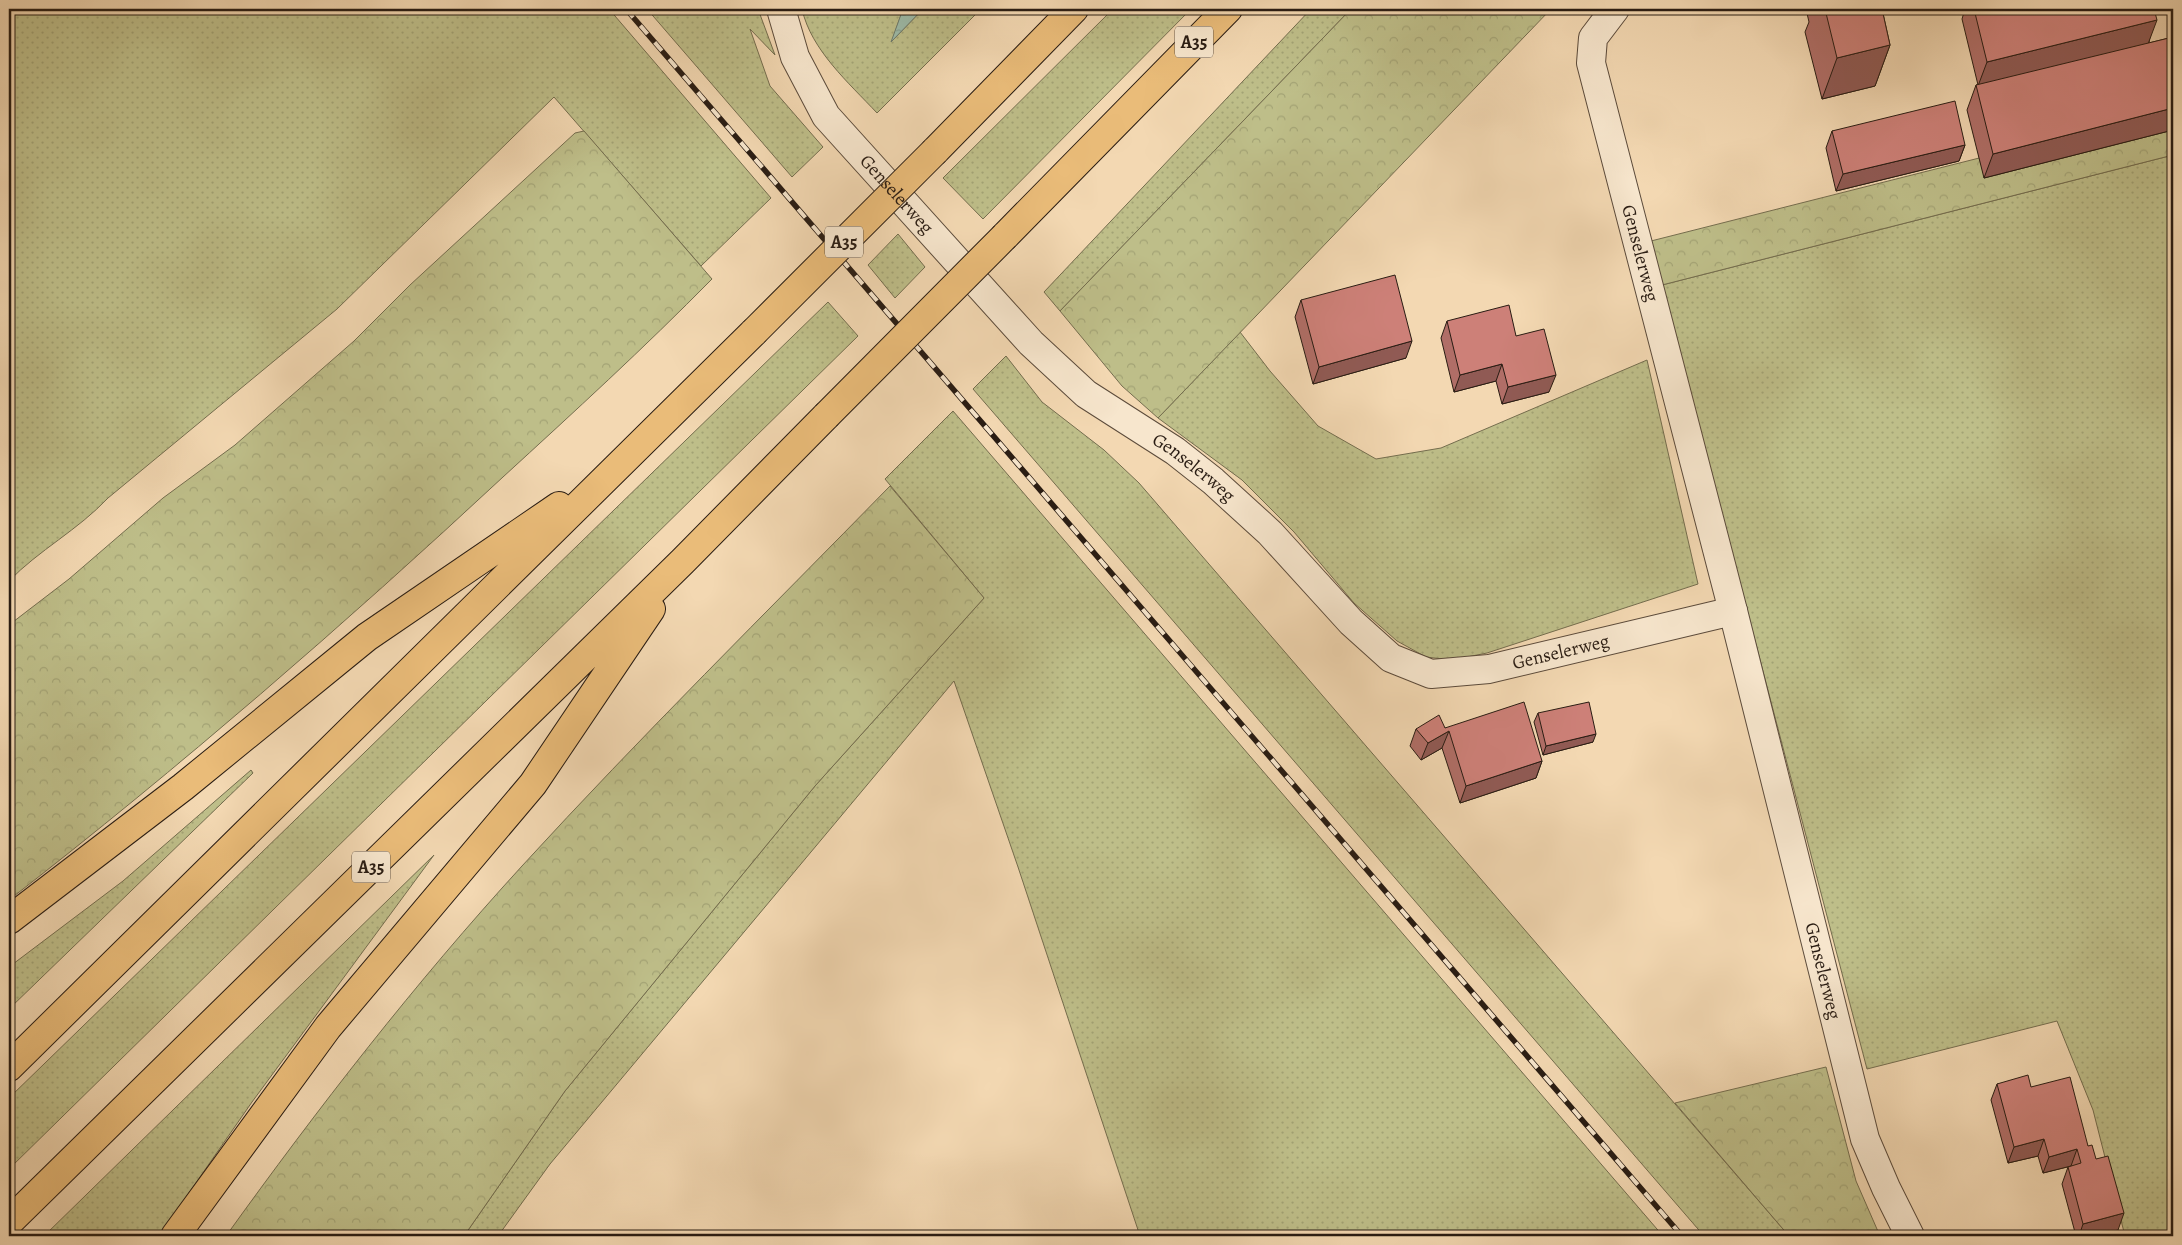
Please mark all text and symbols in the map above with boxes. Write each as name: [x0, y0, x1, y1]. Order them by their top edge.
road number: A35: [1175, 27, 1213, 58]
street label: Genselerweg: [854, 149, 940, 240]
street label: Genselerweg: [1615, 202, 1665, 305]
road number: A35: [825, 226, 863, 258]
street label: Genselerweg: [1147, 427, 1241, 508]
street label: Genselerweg: [1510, 628, 1612, 676]
road number: A35: [352, 852, 390, 882]
street label: Genselerweg: [1798, 920, 1848, 1023]

